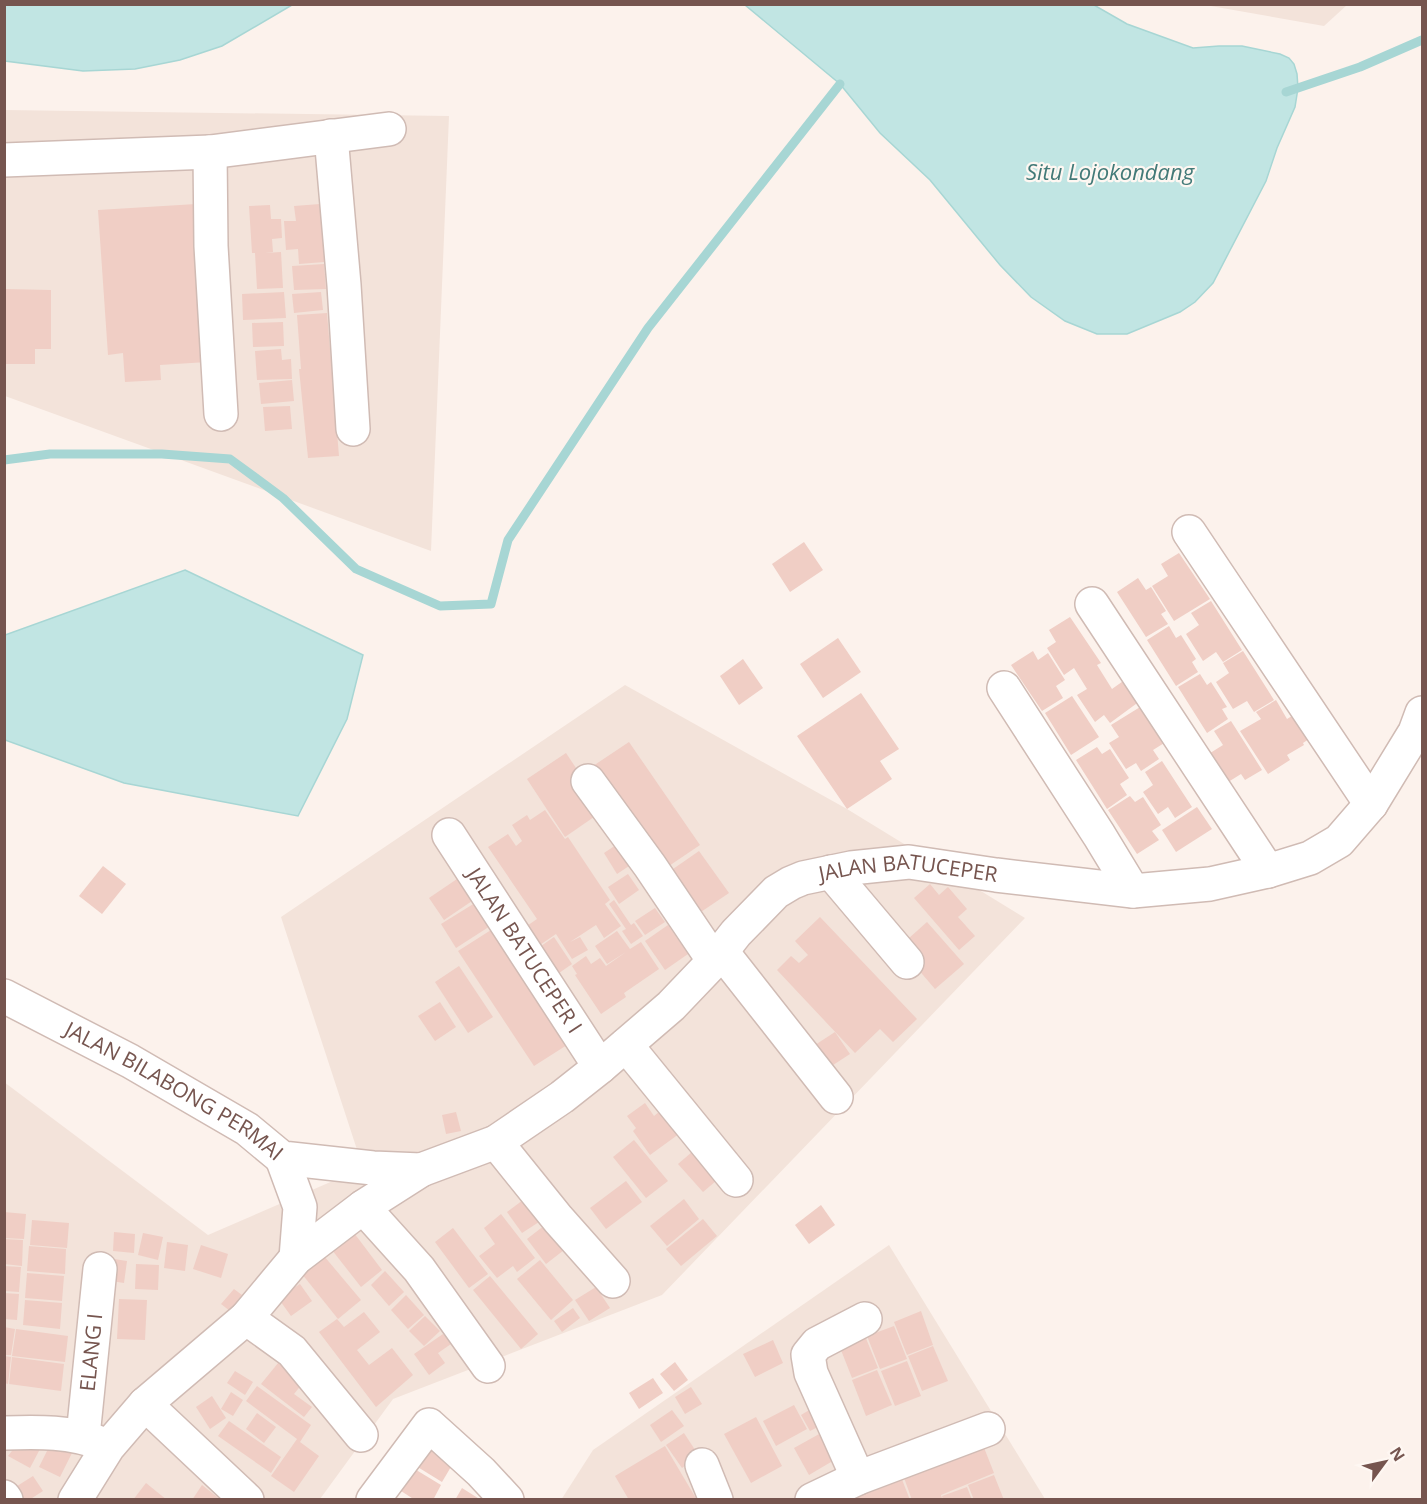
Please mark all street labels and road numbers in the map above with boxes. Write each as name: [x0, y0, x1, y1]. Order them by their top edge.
street label: JALAN BATUCEPER: [814, 847, 1000, 888]
street label: JALAN BATUCEPER I: [460, 860, 589, 1038]
street label: JALAN BILABONG PERMAI: [58, 1014, 290, 1166]
street label: ELANG I: [73, 1312, 108, 1393]

